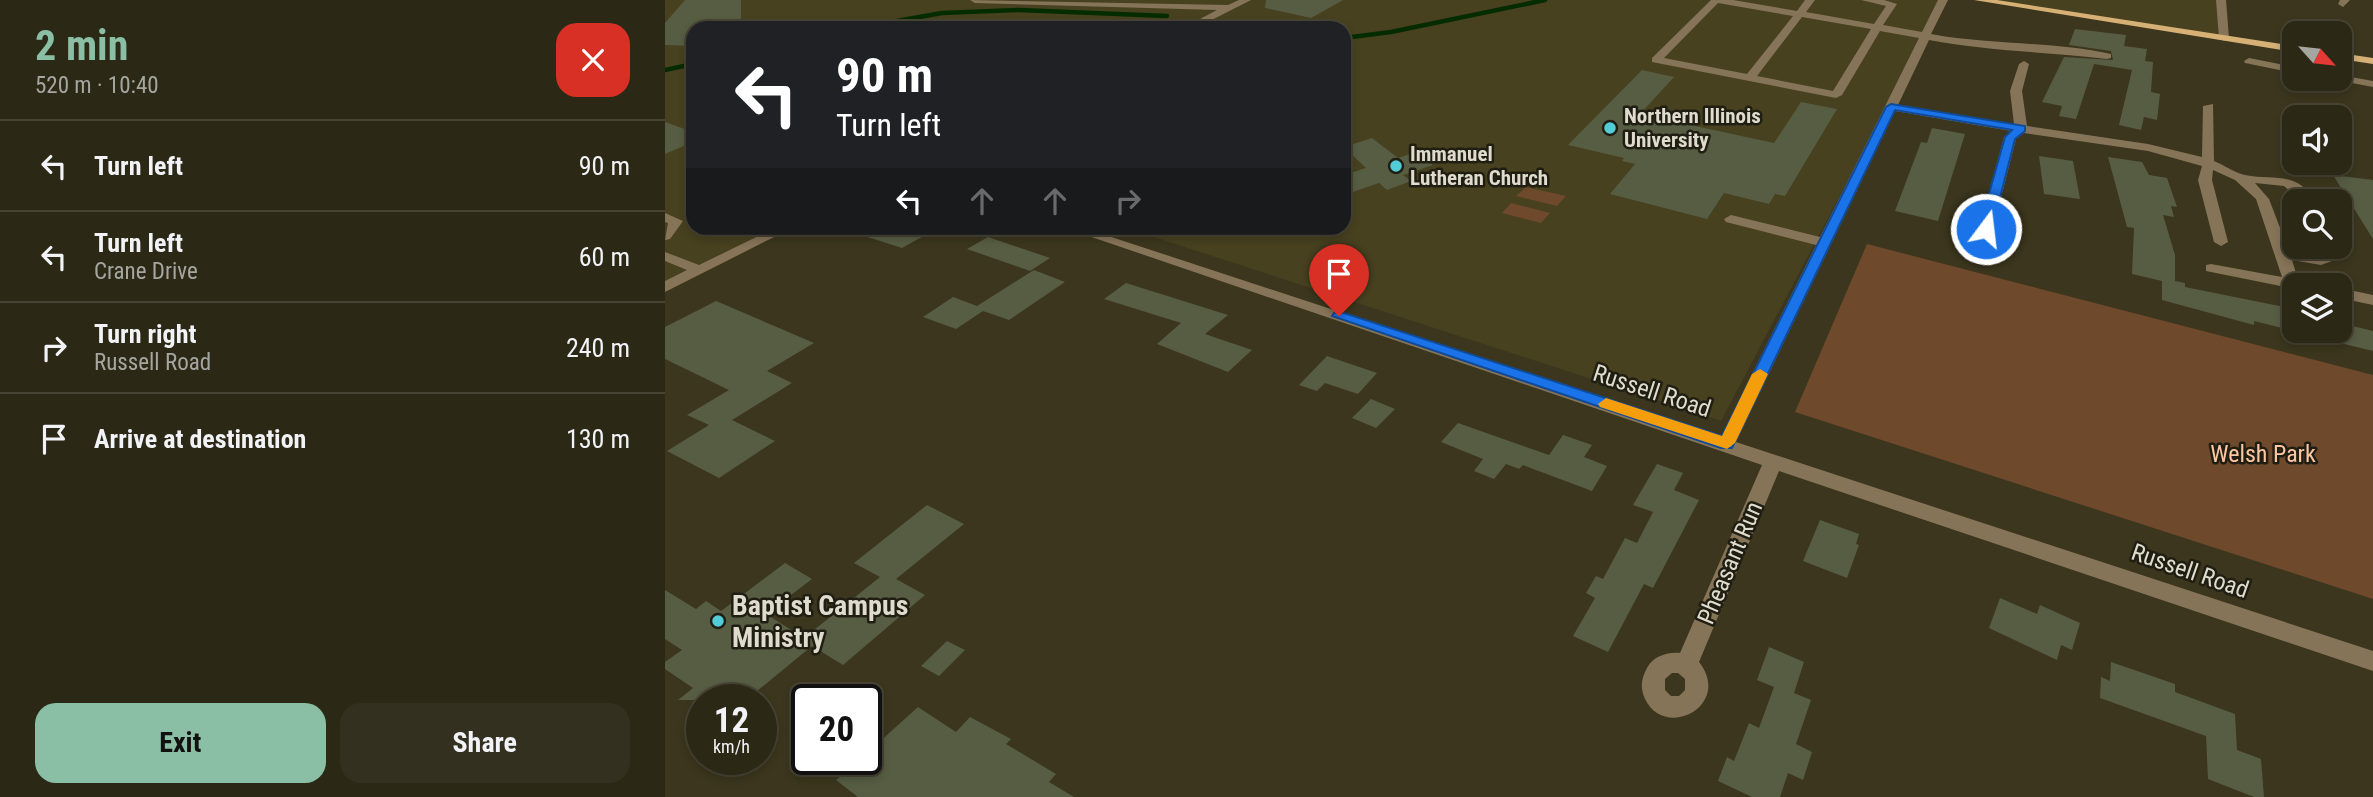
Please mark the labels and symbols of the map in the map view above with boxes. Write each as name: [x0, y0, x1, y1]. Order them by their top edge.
north arrow: [2282, 21, 2352, 91]
place label: Northern Illinois University: [1624, 104, 1761, 152]
marker: Northern Illinois University: [1602, 120, 1618, 136]
place label: Immanuel Lutheran Church: [1410, 142, 1548, 190]
marker: Immanuel Lutheran Church: [1388, 158, 1404, 174]
position arrow: [1949, 192, 2023, 266]
pin: [1309, 244, 1369, 316]
street label: Russell Road: [1590, 359, 1714, 423]
park label: Welsh Park: [2210, 440, 2316, 468]
street label: Pheasant Run: [1692, 498, 1768, 628]
street label: Russell Road: [2128, 538, 2252, 604]
place label: Baptist Campus Ministry: [732, 589, 908, 654]
marker: Baptist Campus Ministry: [710, 613, 726, 629]
speed limit sign: 20: [791, 684, 882, 775]

